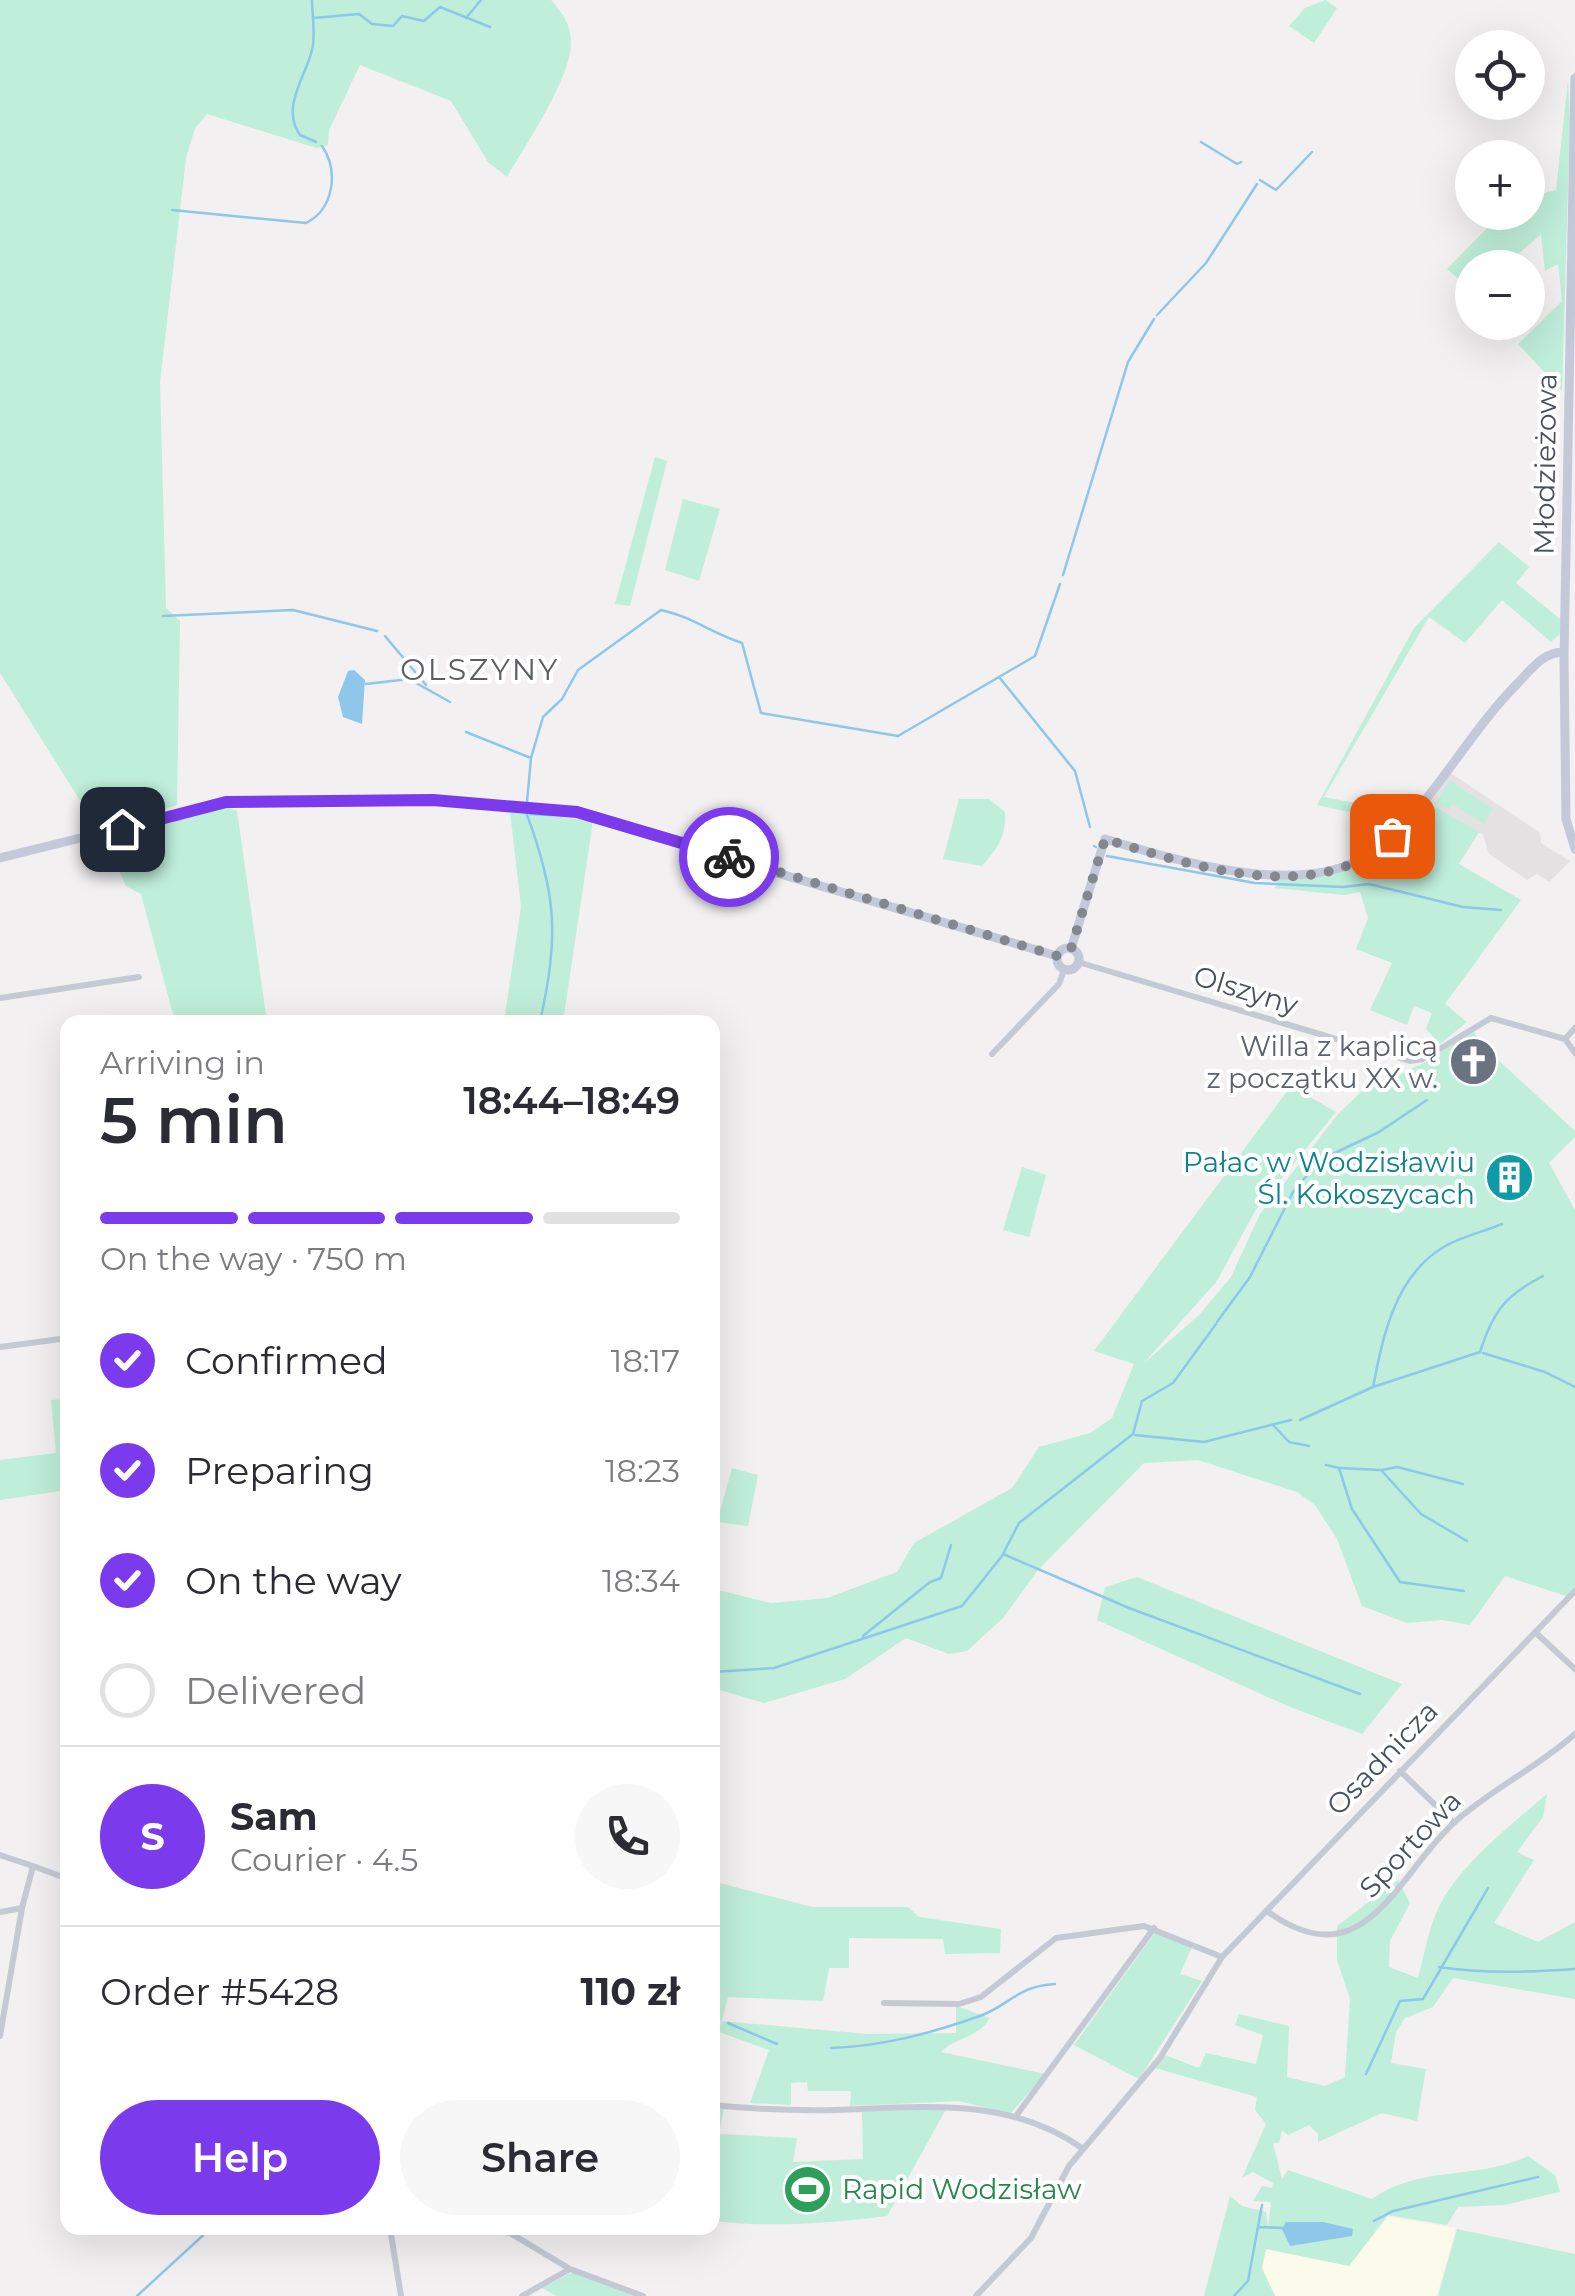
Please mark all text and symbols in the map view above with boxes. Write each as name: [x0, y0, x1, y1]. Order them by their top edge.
map controls: [1455, 30, 1545, 340]
button: locate: [1455, 30, 1545, 120]
button: +: [1455, 140, 1545, 230]
button: −: [1455, 250, 1545, 340]
street label: Młodzieżowa: [1526, 373, 1564, 555]
district label: OLSZYNY: [400, 651, 560, 688]
pin: [80, 787, 165, 872]
pin: [1350, 794, 1435, 879]
icon: home: [95, 802, 150, 857]
courier: [679, 807, 779, 907]
icon: bag: [1365, 809, 1420, 864]
icon: bike: [702, 830, 757, 885]
street label: Olszyny: [1190, 958, 1303, 1022]
place label: Willa z kaplicą z początku XX w.: [1206, 1029, 1438, 1095]
church icon: Willa z kaplicą z początku XX w.: [1447, 1036, 1499, 1088]
text: Arriving in: [100, 1043, 265, 1082]
text: 18:44–18:49: [463, 1077, 680, 1124]
text: 5 min: [100, 1080, 288, 1159]
place label: Pałac w Wodzisławiu Śl. Kokoszycach: [1183, 1145, 1475, 1211]
building icon: Pałac w Wodzisławiu Śl. Kokoszycach: [1484, 1152, 1536, 1204]
text: On the way · 750 m: [100, 1239, 407, 1278]
icon: check: [100, 1333, 155, 1388]
text: Confirmed: [185, 1337, 388, 1384]
text: 18:17: [611, 1341, 680, 1380]
icon: check: [100, 1443, 155, 1498]
text: Preparing: [185, 1447, 374, 1494]
text: 18:23: [605, 1451, 680, 1490]
icon: check: [100, 1553, 155, 1608]
text: On the way: [185, 1557, 402, 1604]
text: 18:34: [602, 1561, 680, 1600]
text: Delivered: [185, 1667, 366, 1714]
street label: Osadnicza: [1319, 1694, 1445, 1822]
street label: Sportowa: [1352, 1783, 1468, 1905]
button: phone: [575, 1784, 680, 1889]
text: Sam: [230, 1793, 318, 1840]
text: S: [140, 1813, 165, 1860]
text: Courier · 4.5: [230, 1840, 418, 1879]
text: Order #5428: [100, 1968, 339, 2015]
text: 110 zł: [581, 1968, 680, 2015]
button: Help: [100, 2100, 380, 2215]
button: Share: [400, 2100, 680, 2215]
sports icon: Rapid Wodzisław: [781, 2163, 833, 2215]
place label: Rapid Wodzisław: [842, 2172, 1082, 2206]

